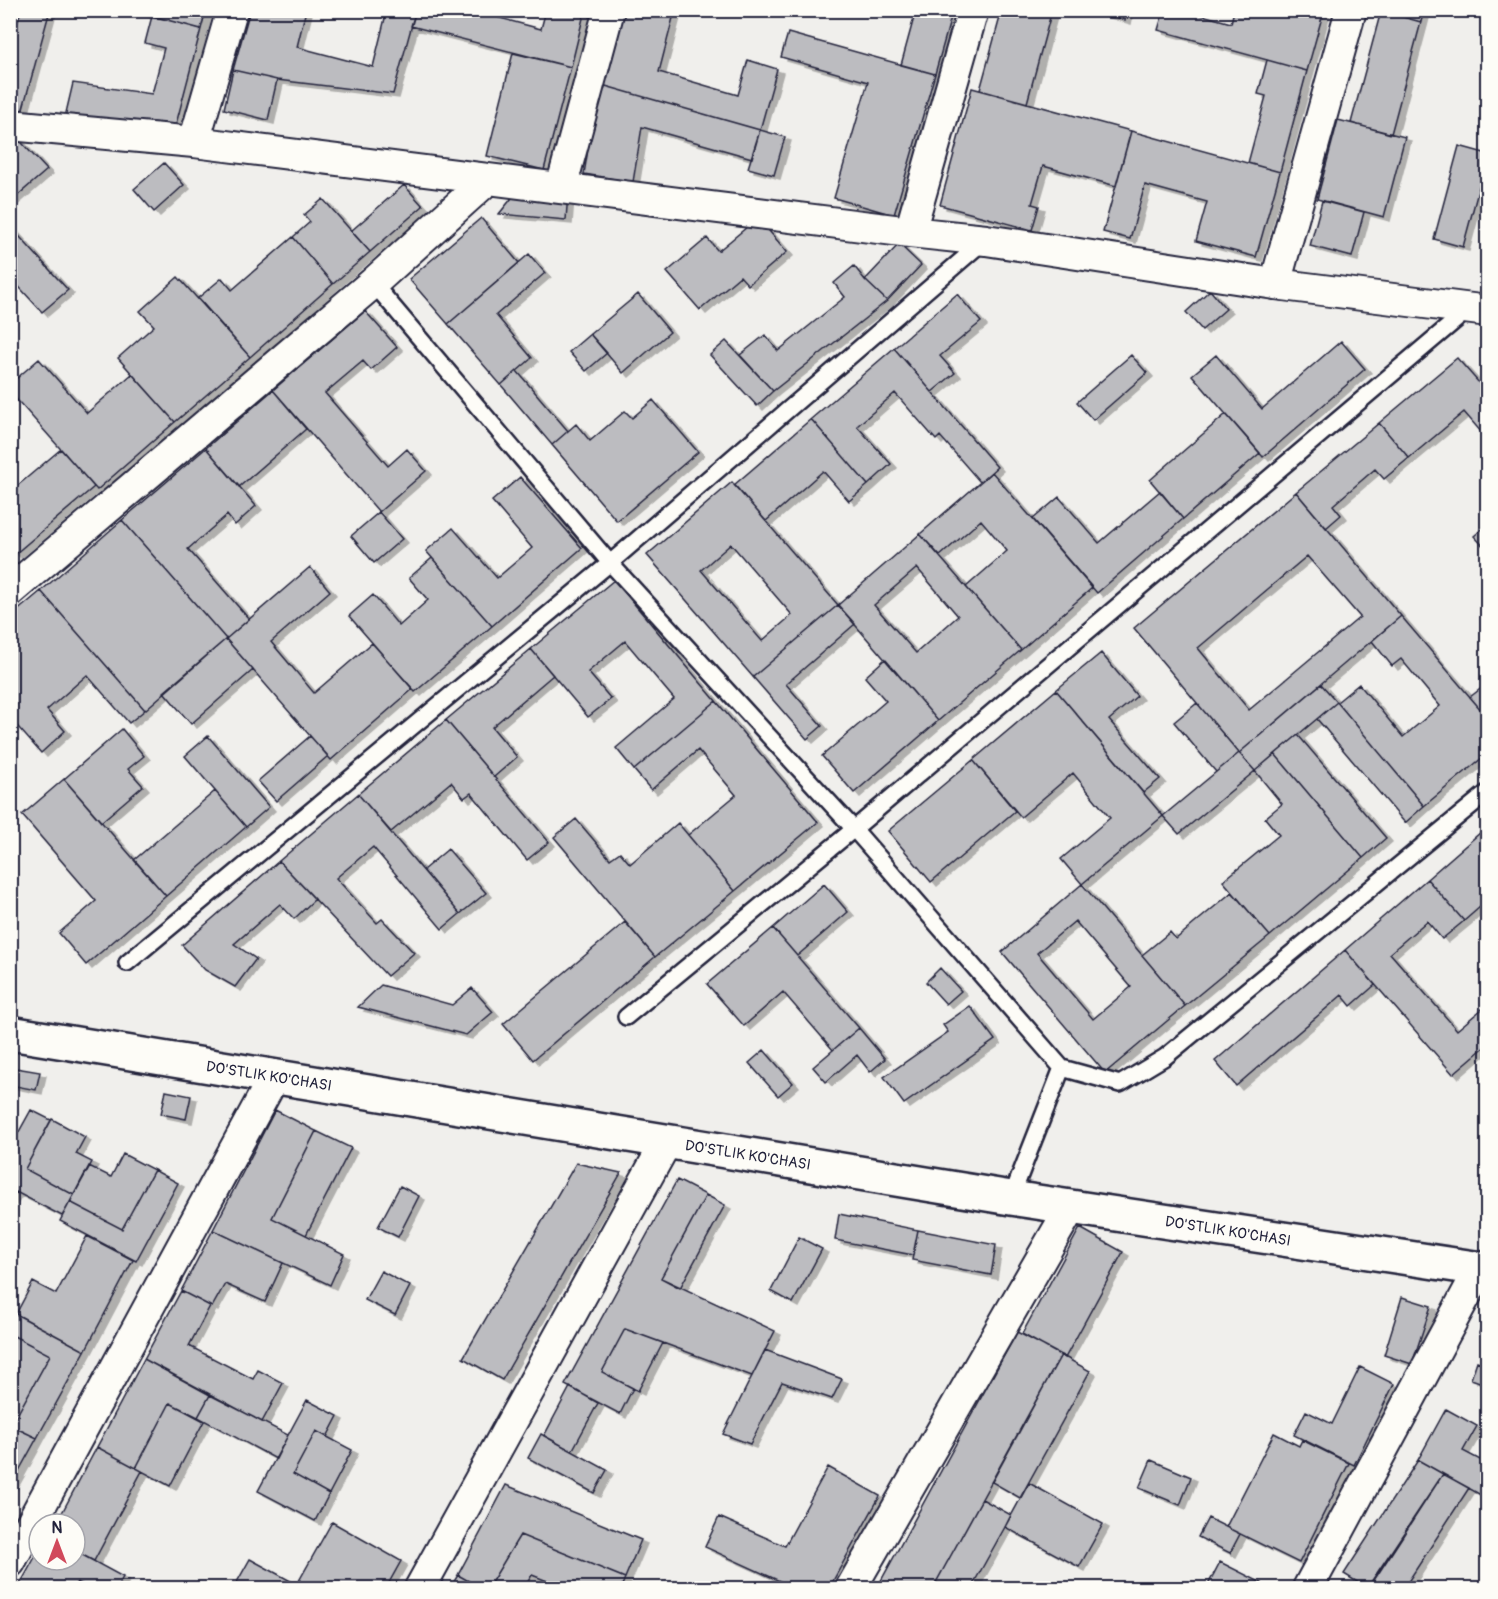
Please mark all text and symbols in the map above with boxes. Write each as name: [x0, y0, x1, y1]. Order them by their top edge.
street label: DO'STLIK KO'CHASI: [205, 1057, 333, 1096]
street label: DO'STLIK KO'CHASI: [684, 1136, 812, 1175]
street label: DO'STLIK KO'CHASI: [1164, 1212, 1292, 1251]
north arrow: [27, 1512, 87, 1572]
text: N: [52, 1518, 63, 1538]

